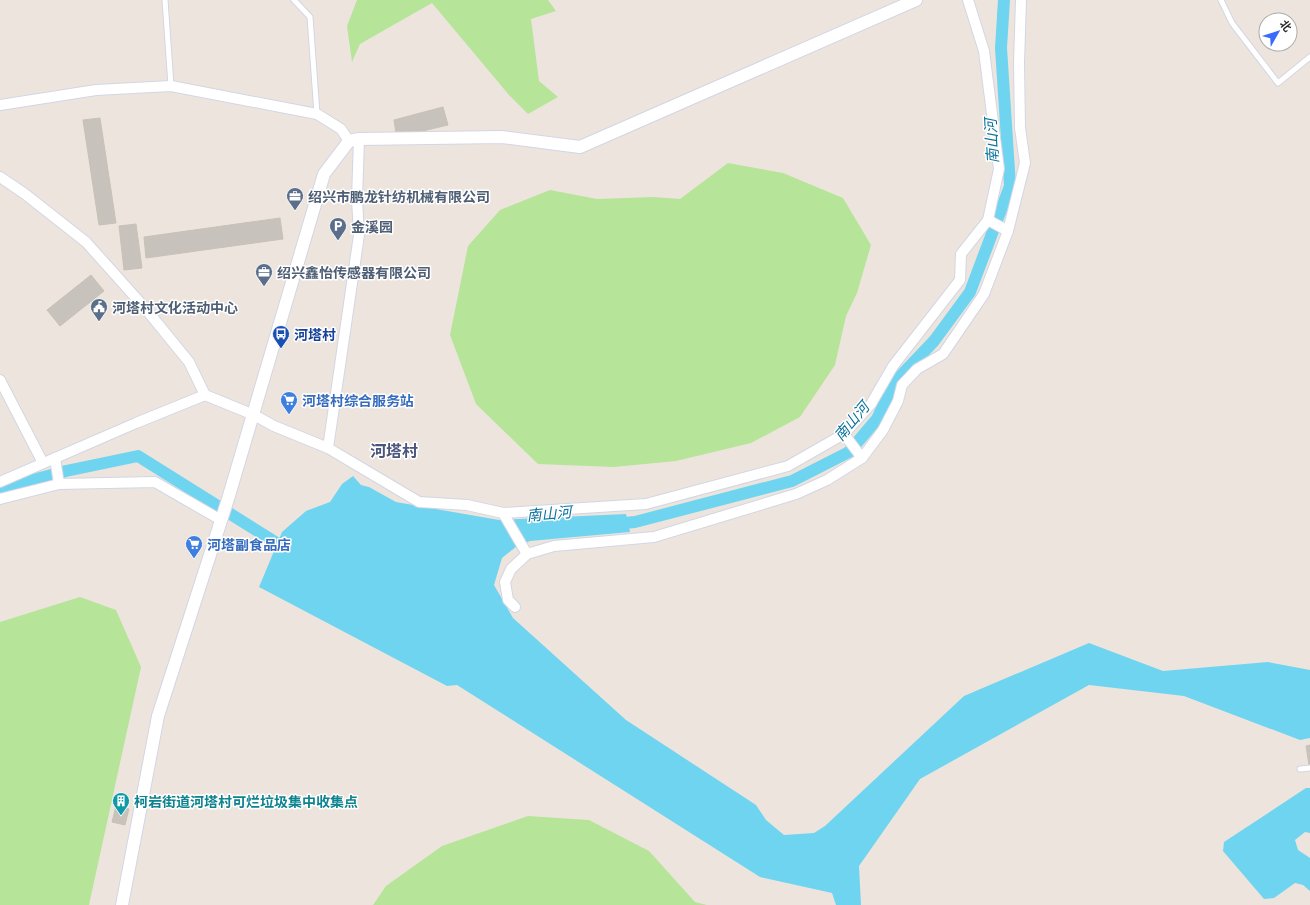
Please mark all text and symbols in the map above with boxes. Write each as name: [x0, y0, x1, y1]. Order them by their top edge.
north arrow: [1258, 12, 1298, 52]
text: 北: [1278, 17, 1295, 34]
water label: 南山河: [981, 115, 1001, 164]
office icon: 绍兴市鹏龙针纺机械有限公司: [285, 186, 305, 211]
place label: 绍兴市鹏龙针纺机械有限公司: [308, 188, 490, 205]
parking icon: 金溪园: [328, 216, 348, 241]
place label: 金溪园: [351, 218, 393, 235]
office icon: 绍兴鑫怡传感器有限公司: [254, 262, 274, 287]
place label: 绍兴鑫怡传感器有限公司: [277, 264, 431, 281]
public building icon: 河塔村文化活动中心: [89, 297, 109, 322]
place label: 河塔村文化活动中心: [112, 299, 238, 316]
bus stop icon: 河塔村: [271, 324, 291, 349]
place label: 河塔村: [294, 326, 336, 343]
supermarket icon: 河塔村综合服务站: [279, 390, 299, 415]
place label: 河塔村综合服务站: [302, 392, 414, 409]
water label: 南山河: [830, 396, 874, 444]
district label: 河塔村: [370, 441, 418, 460]
water label: 南山河: [526, 502, 575, 524]
supermarket icon: 河塔副食品店: [184, 534, 204, 559]
place label: 河塔副食品店: [207, 536, 291, 553]
building icon: 柯岩街道河塔村可烂垃圾集中收集点: [111, 791, 131, 816]
place label: 柯岩街道河塔村可烂垃圾集中收集点: [134, 793, 358, 810]

